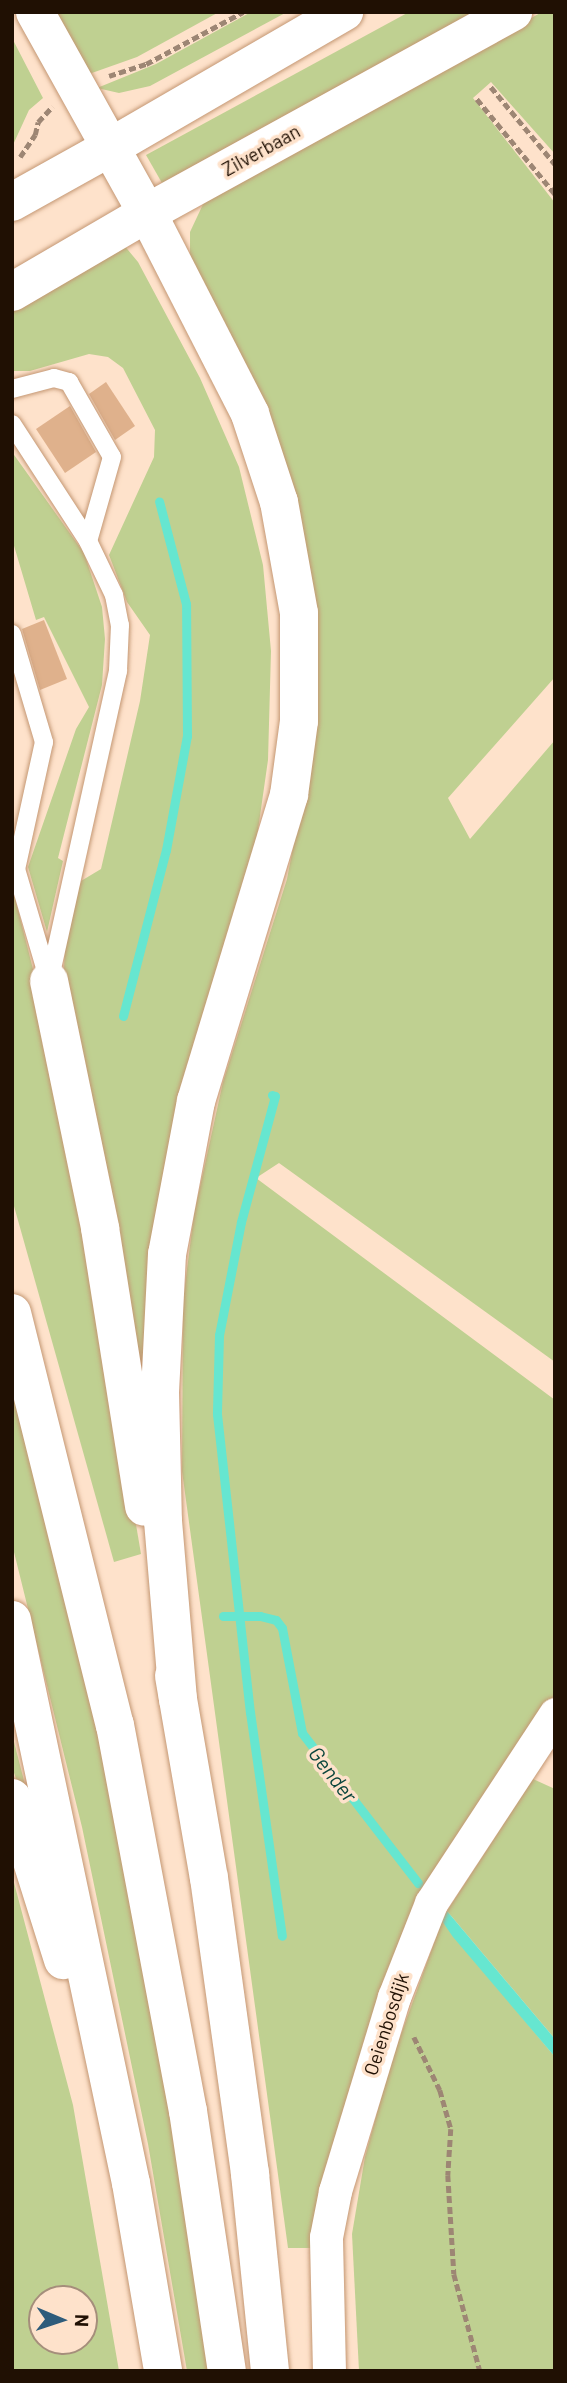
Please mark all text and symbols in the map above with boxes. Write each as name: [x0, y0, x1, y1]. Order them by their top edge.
street label: Zilverbaan: [218, 119, 304, 181]
water label: Gender: [304, 1741, 362, 1807]
street label: Oeienbosdijk: [359, 1970, 413, 2078]
north arrow: [28, 2285, 98, 2355]
text: N: [71, 2314, 94, 2327]

